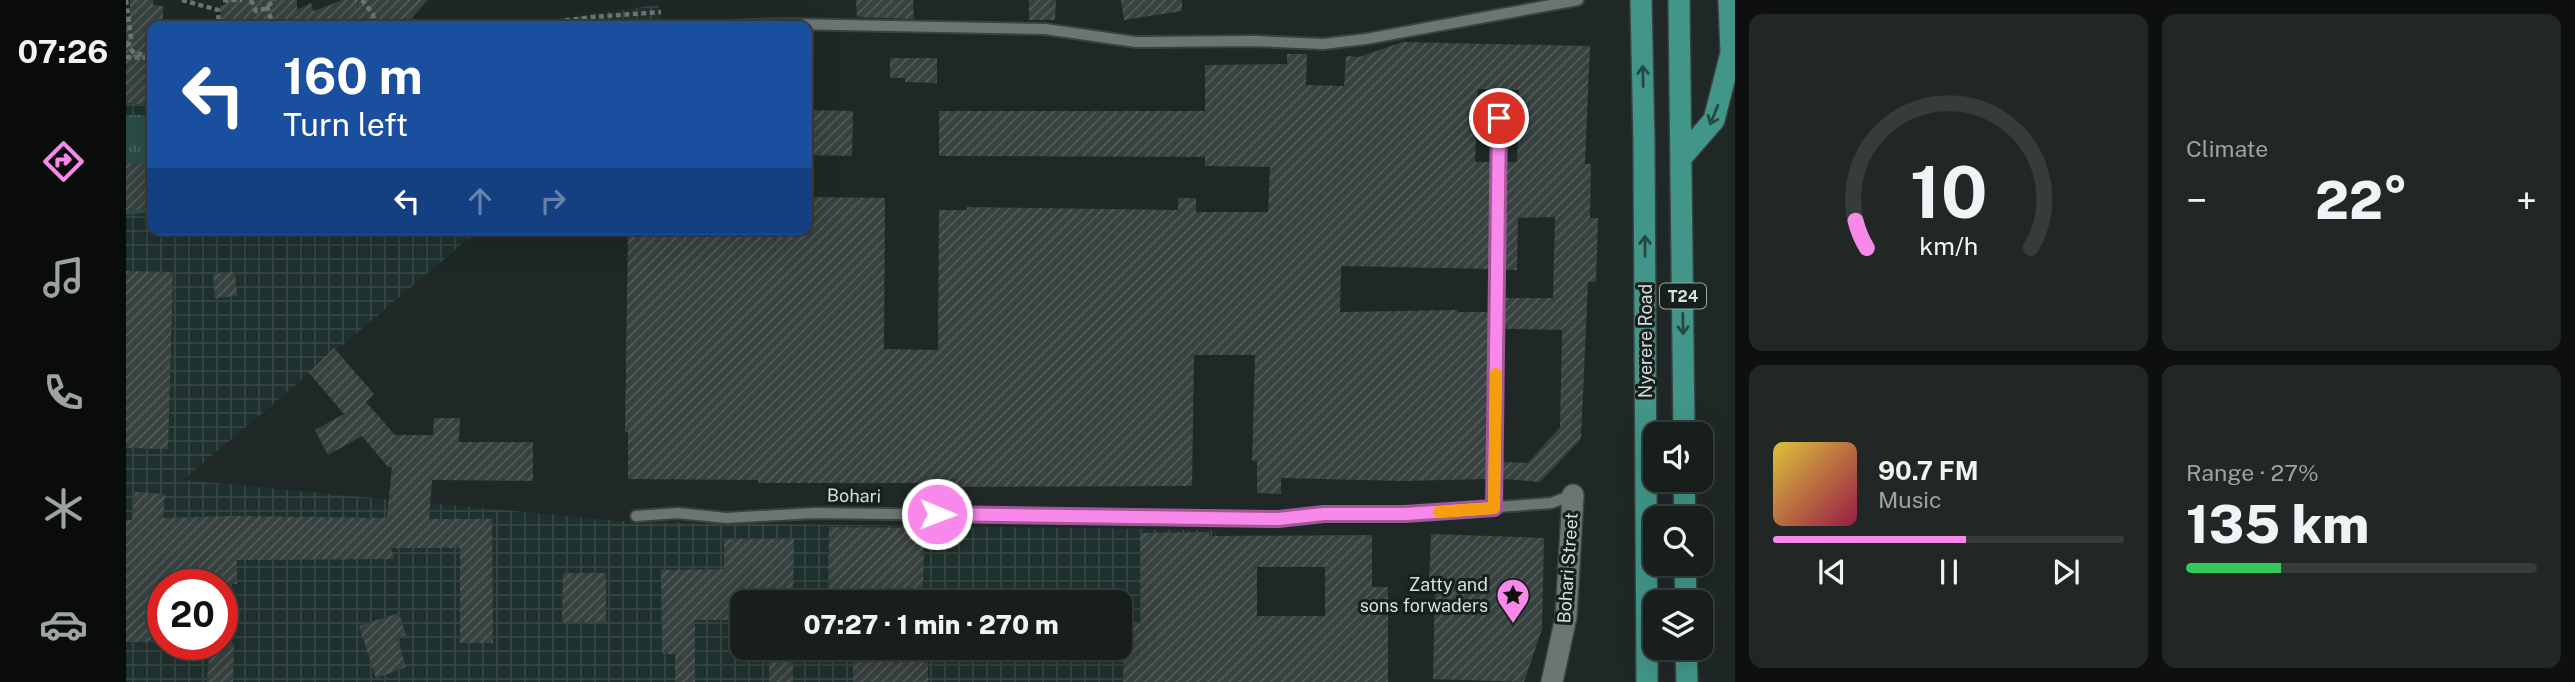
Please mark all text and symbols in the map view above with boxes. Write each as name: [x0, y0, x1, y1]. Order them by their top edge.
text: 07:26: [18, 33, 108, 70]
text: 160 m: [283, 47, 423, 105]
icon: left: [168, 49, 259, 140]
one-way arrow: [1636, 65, 1650, 88]
pin: [1469, 88, 1529, 148]
icon: arrive: [1480, 99, 1518, 137]
one-way arrow: [1707, 103, 1719, 125]
text: Turn left: [283, 106, 408, 143]
text: Climate: [2186, 135, 2268, 162]
icon: directions: [39, 137, 88, 186]
text: 10: [1909, 150, 1988, 235]
text: 22°: [2315, 170, 2408, 231]
text: −: [2186, 178, 2207, 223]
text: +: [2516, 178, 2537, 223]
icon: left: [388, 182, 426, 220]
icon: ahead: [461, 182, 499, 220]
icon: right: [534, 182, 572, 220]
text: km/h: [1919, 231, 1978, 261]
one-way arrow: [1638, 235, 1652, 258]
icon: music: [39, 253, 88, 302]
street label: Nyerere Road: [1635, 284, 1656, 398]
road number: T24: [1660, 284, 1706, 308]
one-way arrow: [1676, 313, 1690, 336]
icon: phone: [39, 368, 88, 417]
map controls: [1643, 422, 1713, 660]
button: sound: [1643, 422, 1713, 492]
text: 90.7 FM: [1878, 455, 1979, 486]
text: Range · 27%: [2186, 459, 2319, 486]
position arrow: [900, 477, 974, 551]
icon: climate: [39, 484, 88, 533]
street label: Bohari: [827, 485, 881, 506]
text: Music: [1878, 486, 1942, 513]
text: 135 km: [2186, 494, 2369, 555]
button: search: [1643, 506, 1713, 576]
street label: Bohari Street: [1553, 512, 1582, 624]
icon: previous: [1813, 553, 1851, 591]
icon: pause: [1930, 553, 1968, 591]
icon: next: [2047, 553, 2085, 591]
speed limit sign: 20: [147, 569, 238, 660]
place label: Zatty and sons forwaders: [1360, 574, 1488, 616]
place icon: Zatty and sons forwaders: [1494, 576, 1532, 625]
button: layers: [1643, 590, 1713, 660]
icon: car: [39, 600, 88, 649]
text: 07:27 · 1 min · 270 m: [803, 609, 1059, 640]

